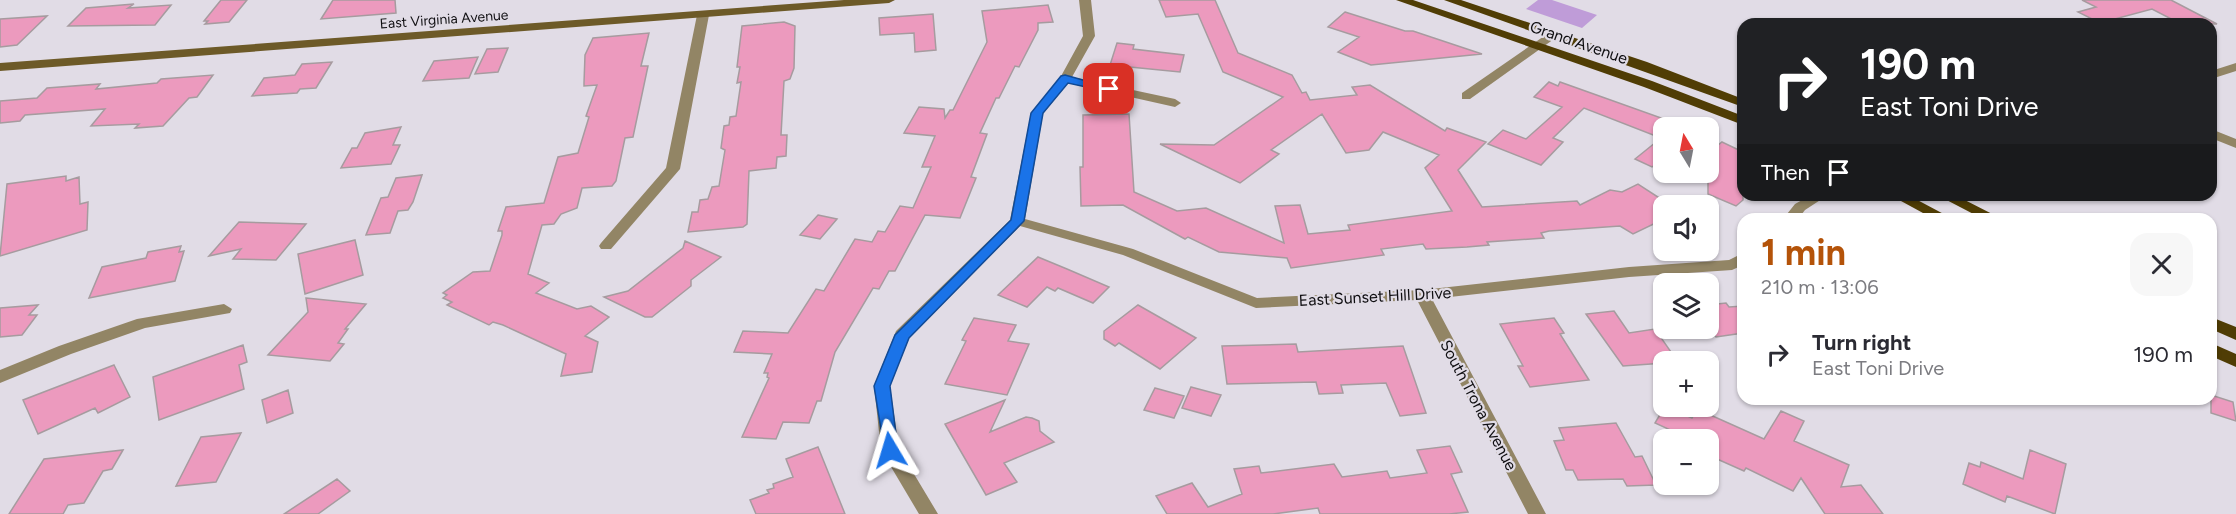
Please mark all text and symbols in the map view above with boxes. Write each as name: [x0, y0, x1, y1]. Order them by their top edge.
street label: East Virginia Avenue: [379, 7, 509, 32]
street label: Grand Avenue: [1527, 17, 1630, 68]
text: 190 m: [1860, 39, 1976, 90]
icon: right: [1761, 42, 1839, 120]
pin: [1083, 63, 1134, 114]
icon: arrive: [1092, 72, 1125, 105]
text: East Toni Drive: [1860, 90, 2039, 123]
north arrow: [1653, 117, 1719, 183]
map controls: [1653, 117, 1719, 495]
icon: arrive: [1822, 156, 1855, 189]
text: Then: [1761, 159, 1810, 186]
button: sound: [1653, 195, 1719, 261]
text: 1 min: [1761, 231, 1846, 274]
button: close: [2130, 233, 2193, 296]
button: layers: [1653, 273, 1719, 339]
text: 210 m · 13:06: [1761, 275, 1879, 299]
street label: East Sunset Hill Drive: [1298, 283, 1452, 310]
text: Turn right: [1812, 329, 1911, 356]
street label: South Trona Avenue: [1436, 337, 1521, 474]
icon: right: [1761, 338, 1794, 371]
text: 190 m: [2133, 341, 2193, 368]
button: +: [1653, 351, 1719, 417]
text: East Toni Drive: [1812, 356, 1944, 380]
position arrow: [858, 418, 922, 482]
button: −: [1653, 429, 1719, 495]

